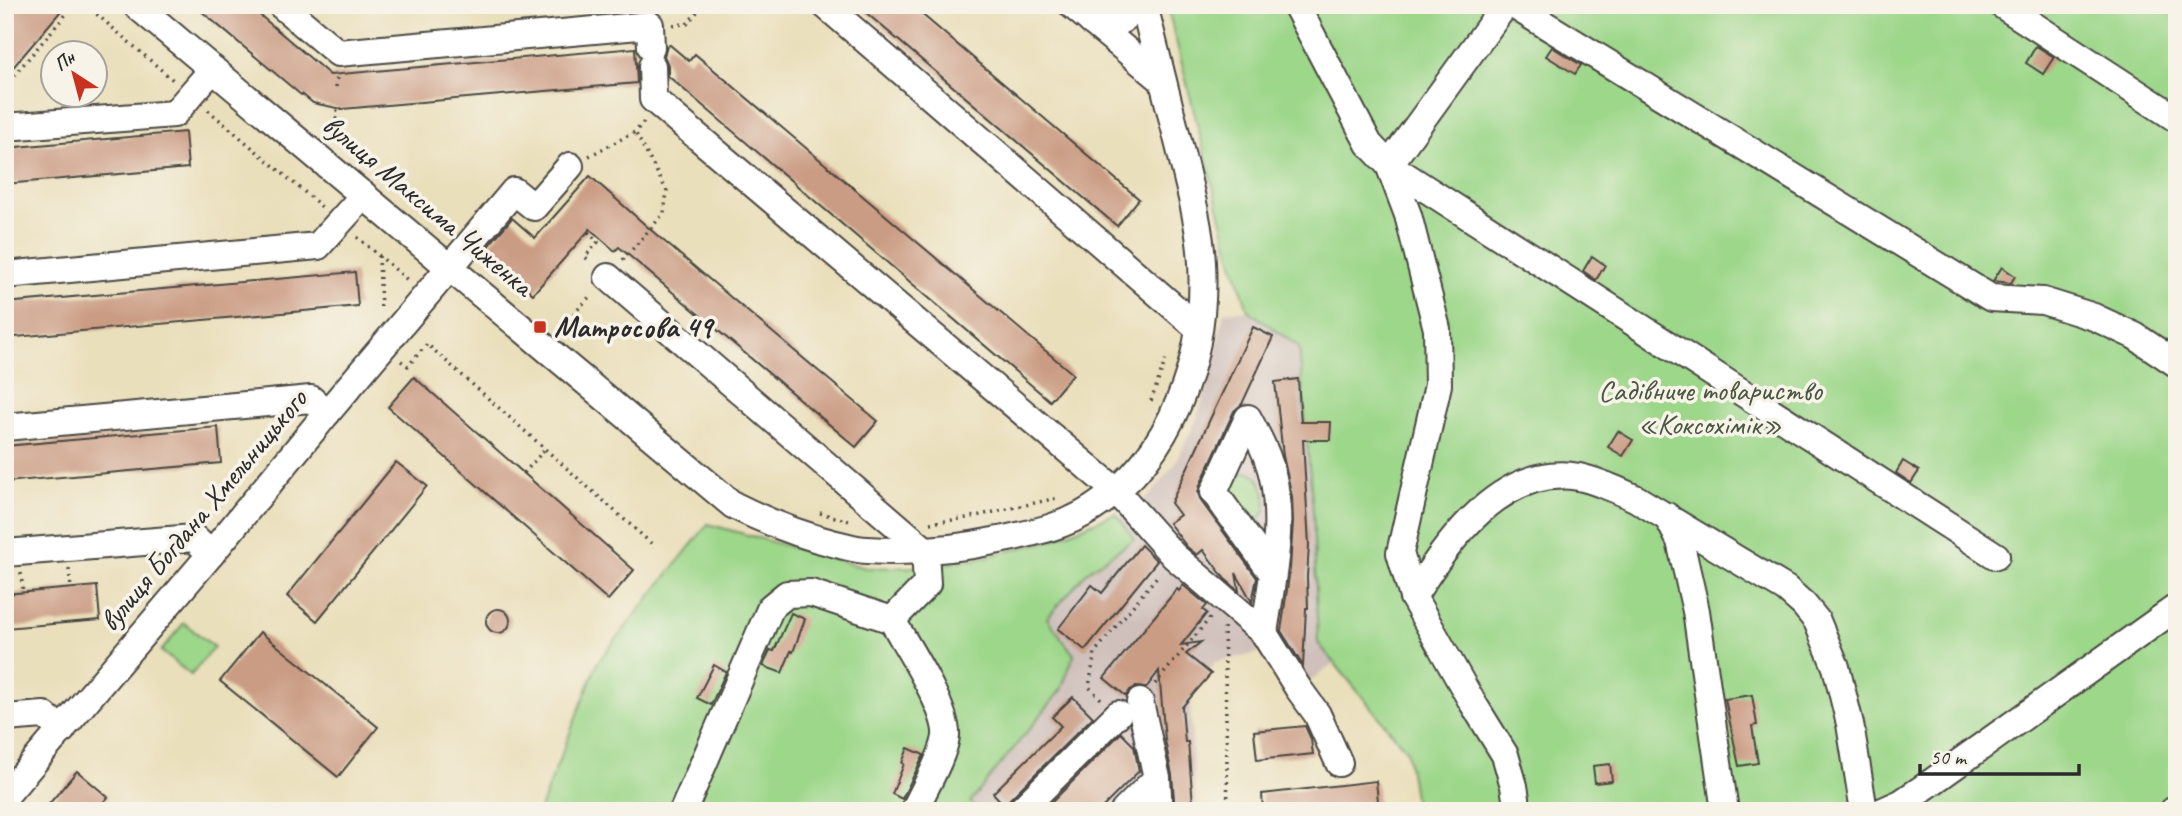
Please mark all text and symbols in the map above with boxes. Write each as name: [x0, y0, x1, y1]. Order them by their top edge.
north arrow: [38, 38, 108, 108]
text: Пн: [50, 45, 81, 77]
street label: вулиця Максима Чиженка: [315, 106, 543, 306]
place label: Матросова 49: [554, 308, 716, 346]
marker: Матросова 49: [532, 319, 548, 335]
park label: Садівниче товариство «Коксохімік»: [1598, 371, 1823, 443]
street label: вулиця Богдана Хмельницького: [90, 380, 316, 639]
scale bar: [1920, 732, 2079, 776]
text: 50 m: [1930, 744, 1968, 770]

